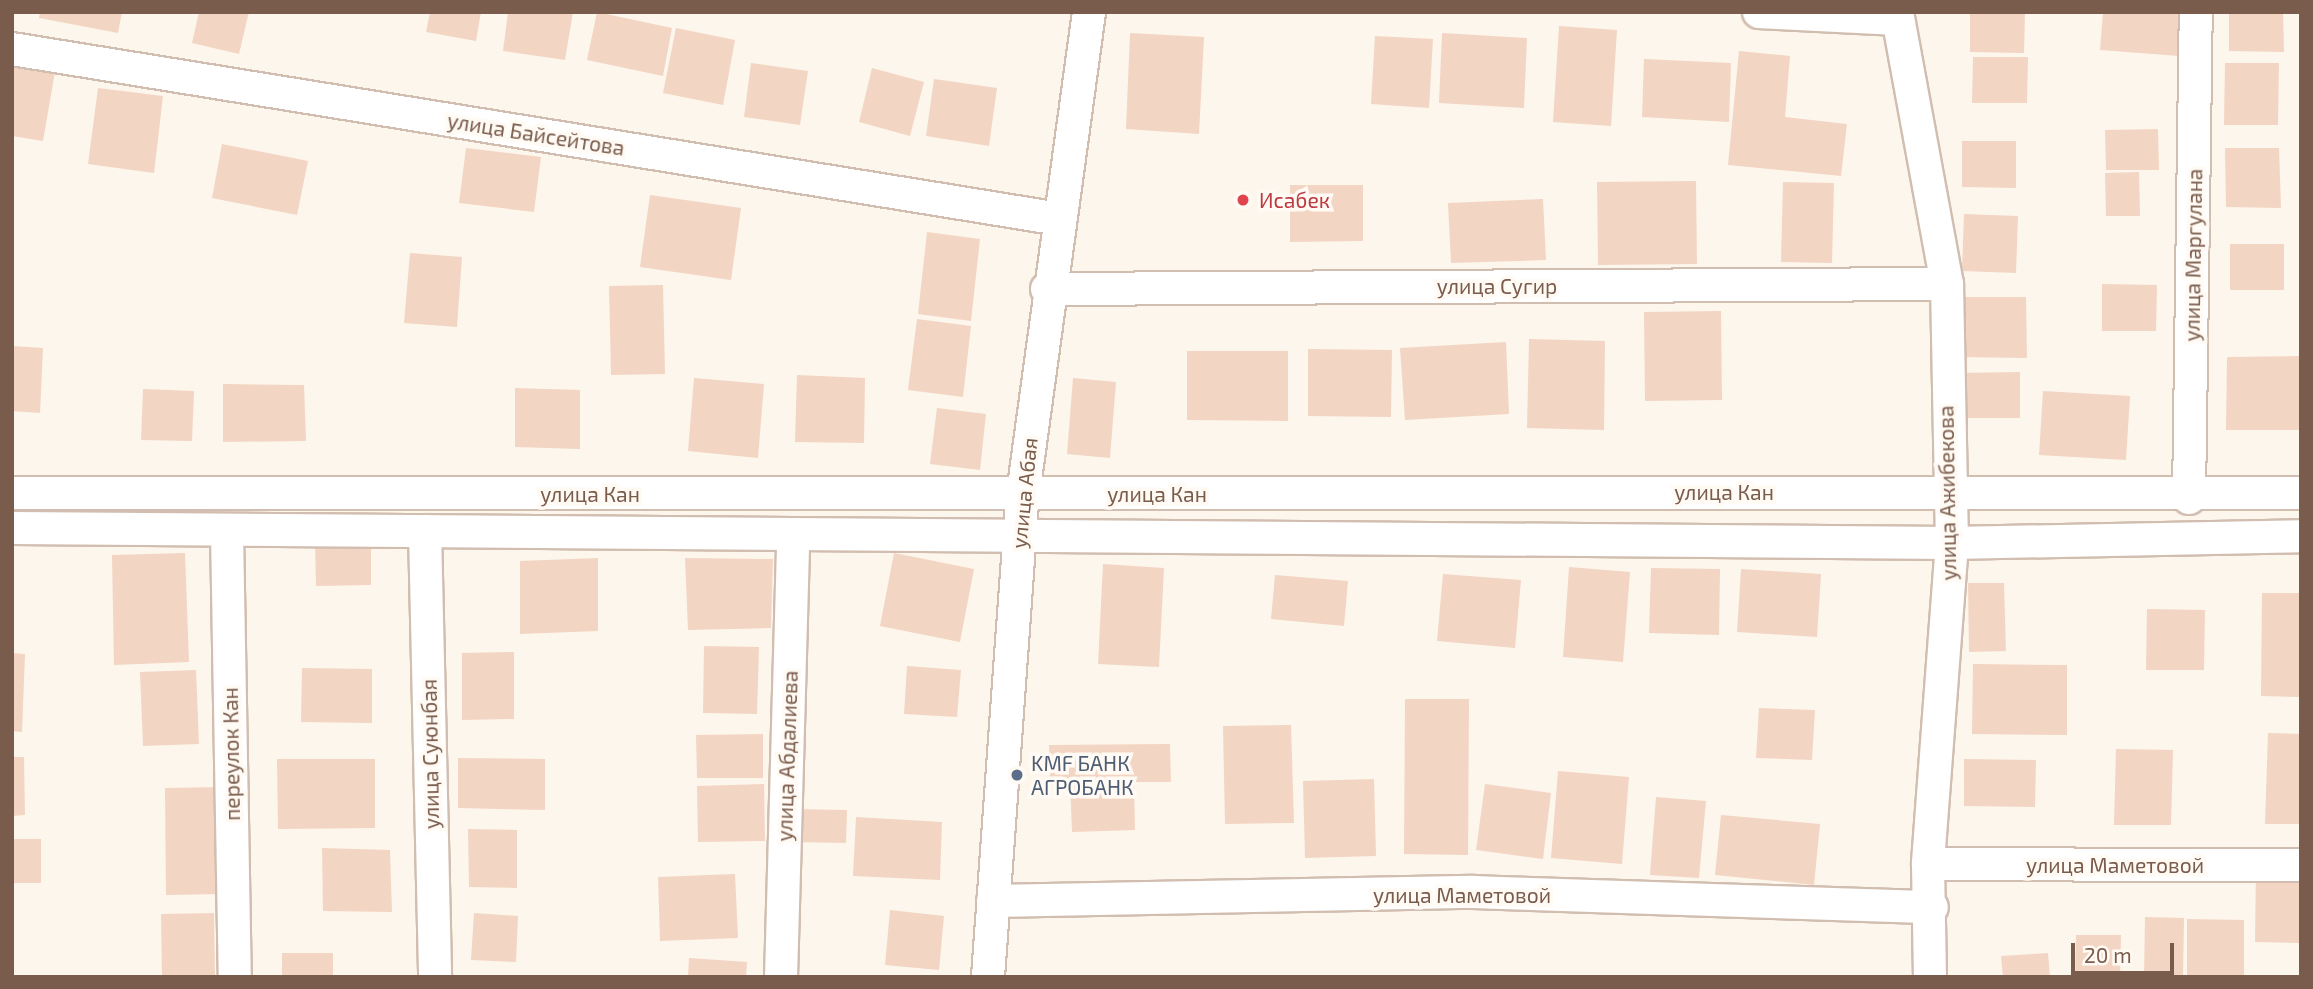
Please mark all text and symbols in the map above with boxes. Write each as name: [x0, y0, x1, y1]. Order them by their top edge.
street label: улица Байсейтова: [446, 108, 626, 160]
street label: улица Маргулана: [2179, 168, 2207, 342]
place label: Иcабек: [1259, 187, 1330, 213]
marker: Иcабек: [1233, 190, 1253, 210]
street label: улица Сугир: [1437, 273, 1557, 299]
street label: улица Ажибекова: [1933, 405, 1961, 581]
street label: улица Абая: [1006, 436, 1042, 550]
street label: улица Кан: [1674, 479, 1774, 505]
street label: улица Кан: [540, 481, 640, 507]
street label: улица Кан: [1107, 481, 1207, 507]
street label: улица Абдалиева: [771, 670, 803, 842]
street label: улица Суюнбая: [416, 679, 444, 829]
street label: переулок Кан: [217, 687, 245, 821]
place label: KMF БАНК АГРОБАНК: [1031, 750, 1134, 800]
marker: KMF БАНК АГРОБАНК: [1009, 767, 1025, 783]
street label: улица Маметовой: [2026, 852, 2204, 878]
street label: улица Маметовой: [1373, 882, 1551, 908]
scale bar: [2075, 930, 2178, 974]
text: 20 m: [2084, 942, 2132, 967]

